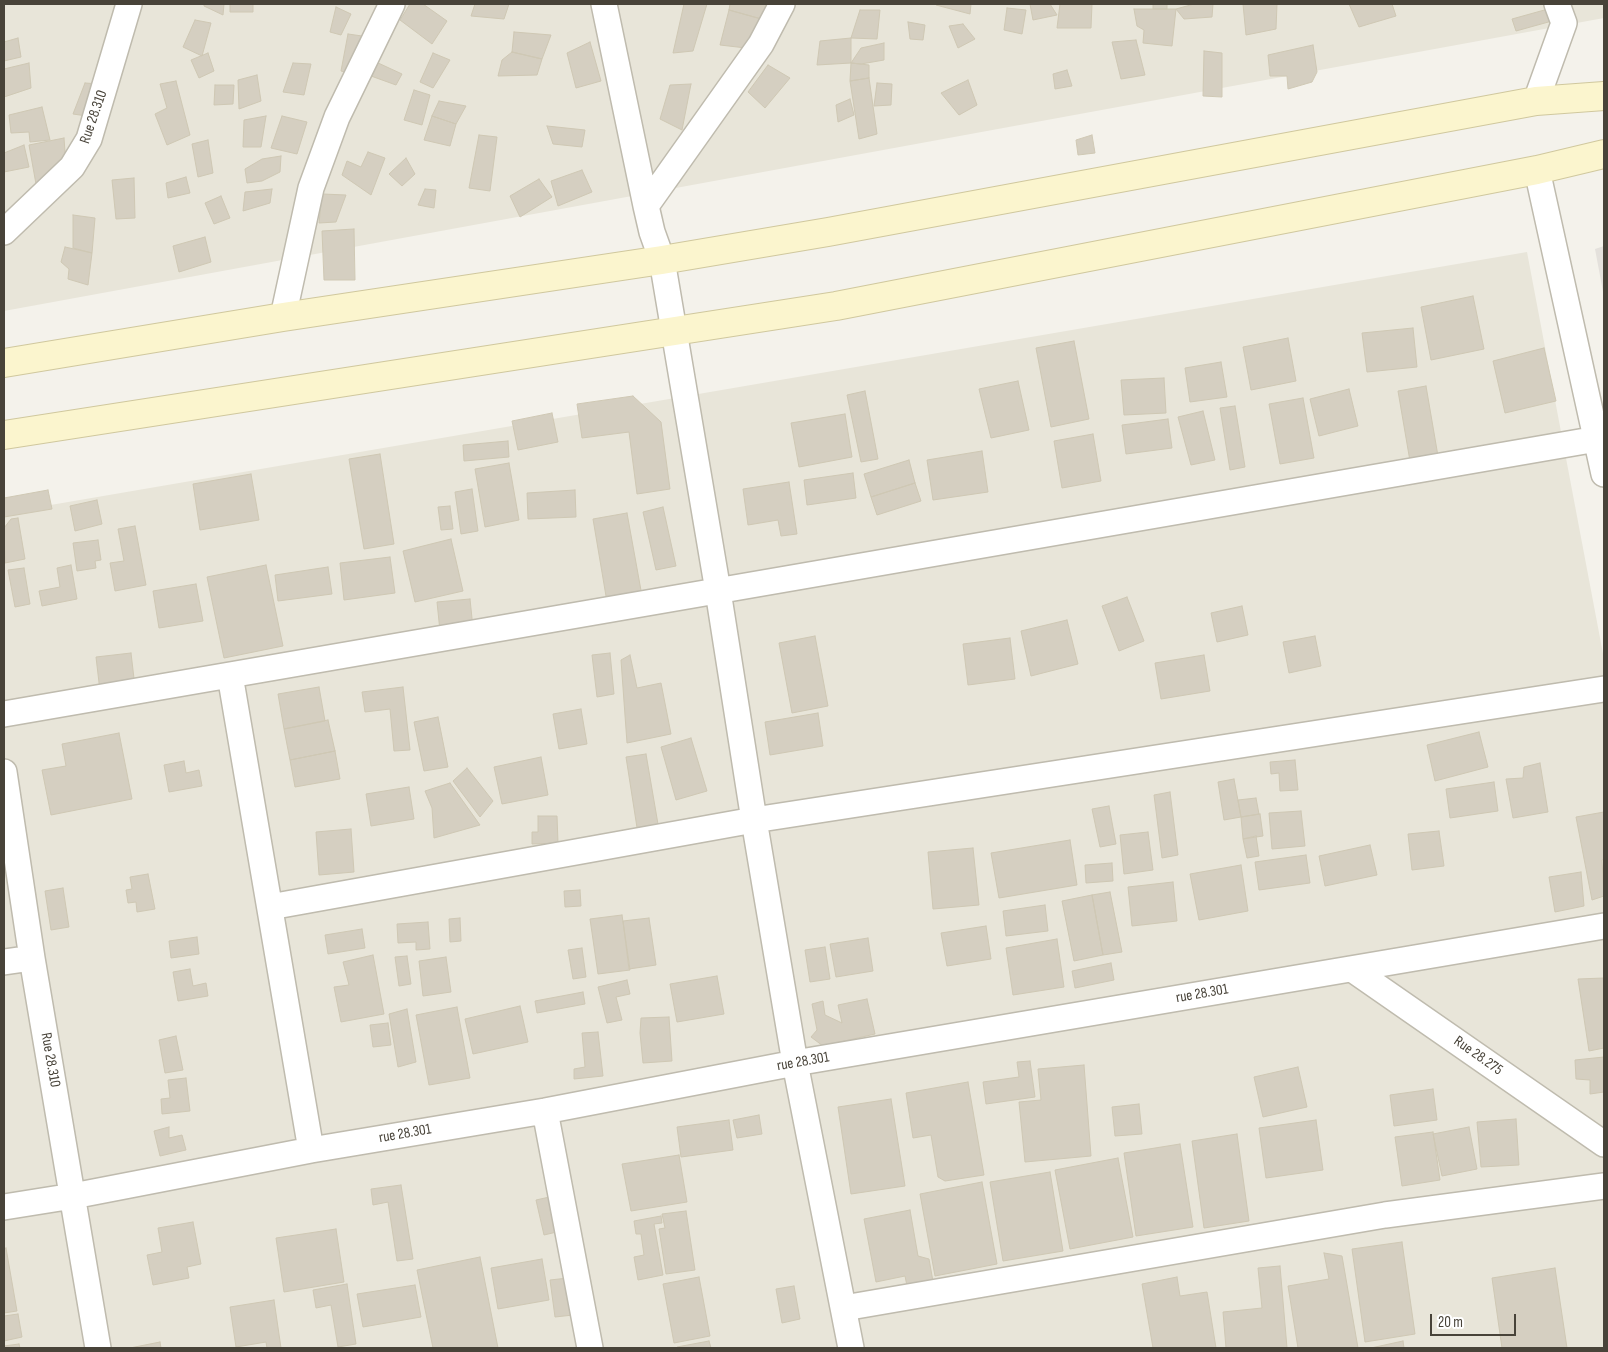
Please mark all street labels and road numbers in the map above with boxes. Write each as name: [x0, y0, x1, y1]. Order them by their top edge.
street label: Rue 28.310: [76, 88, 112, 146]
street label: rue 28.301: [1174, 981, 1230, 1007]
street label: Rue 28.310: [36, 1031, 64, 1089]
street label: Rue 28.275: [1450, 1033, 1506, 1079]
street label: rue 28.301: [775, 1049, 831, 1075]
street label: rue 28.301: [377, 1121, 433, 1147]

